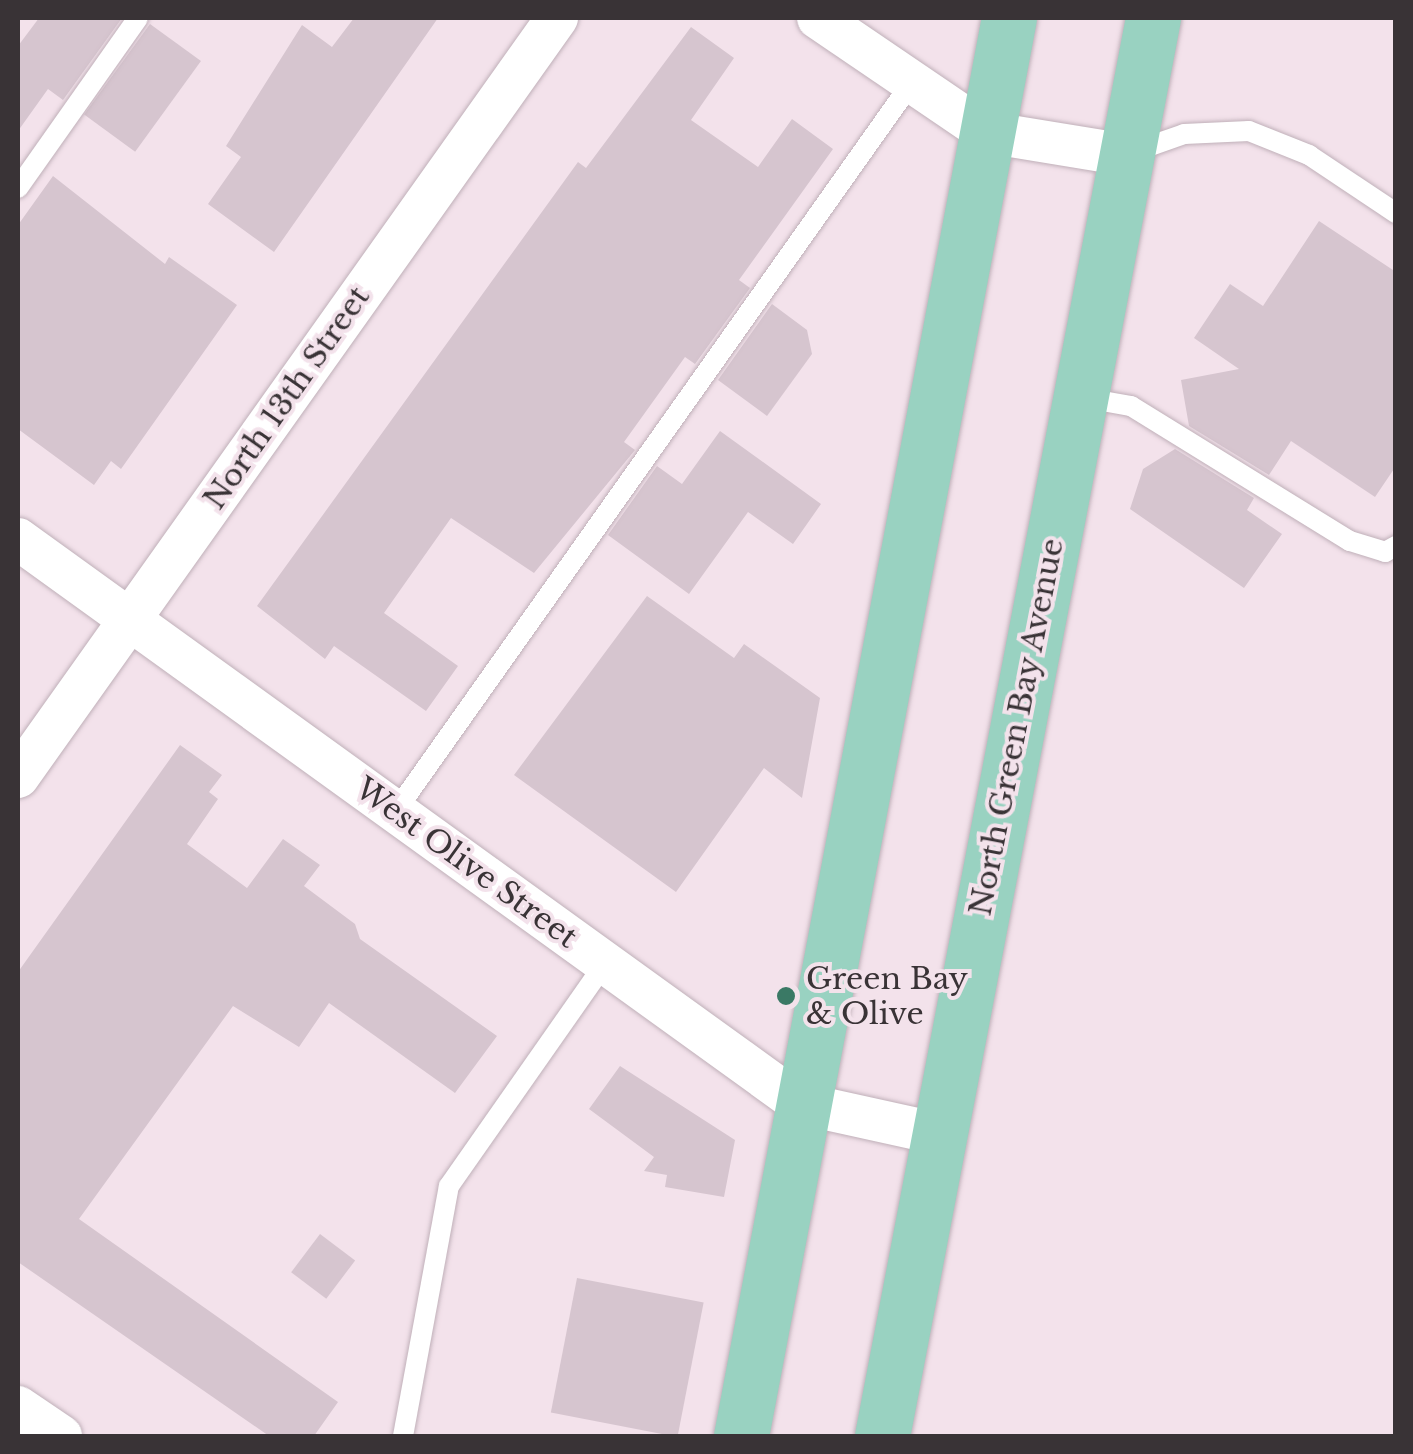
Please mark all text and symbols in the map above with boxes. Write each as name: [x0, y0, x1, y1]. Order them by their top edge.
street label: North 13th Street: [197, 280, 377, 516]
street label: North Green Bay Avenue: [963, 534, 1071, 920]
street label: West Olive Street: [348, 770, 584, 956]
place label: Green Bay & Olive: [806, 961, 968, 1032]
marker: Green Bay & Olive: [775, 985, 797, 1007]

